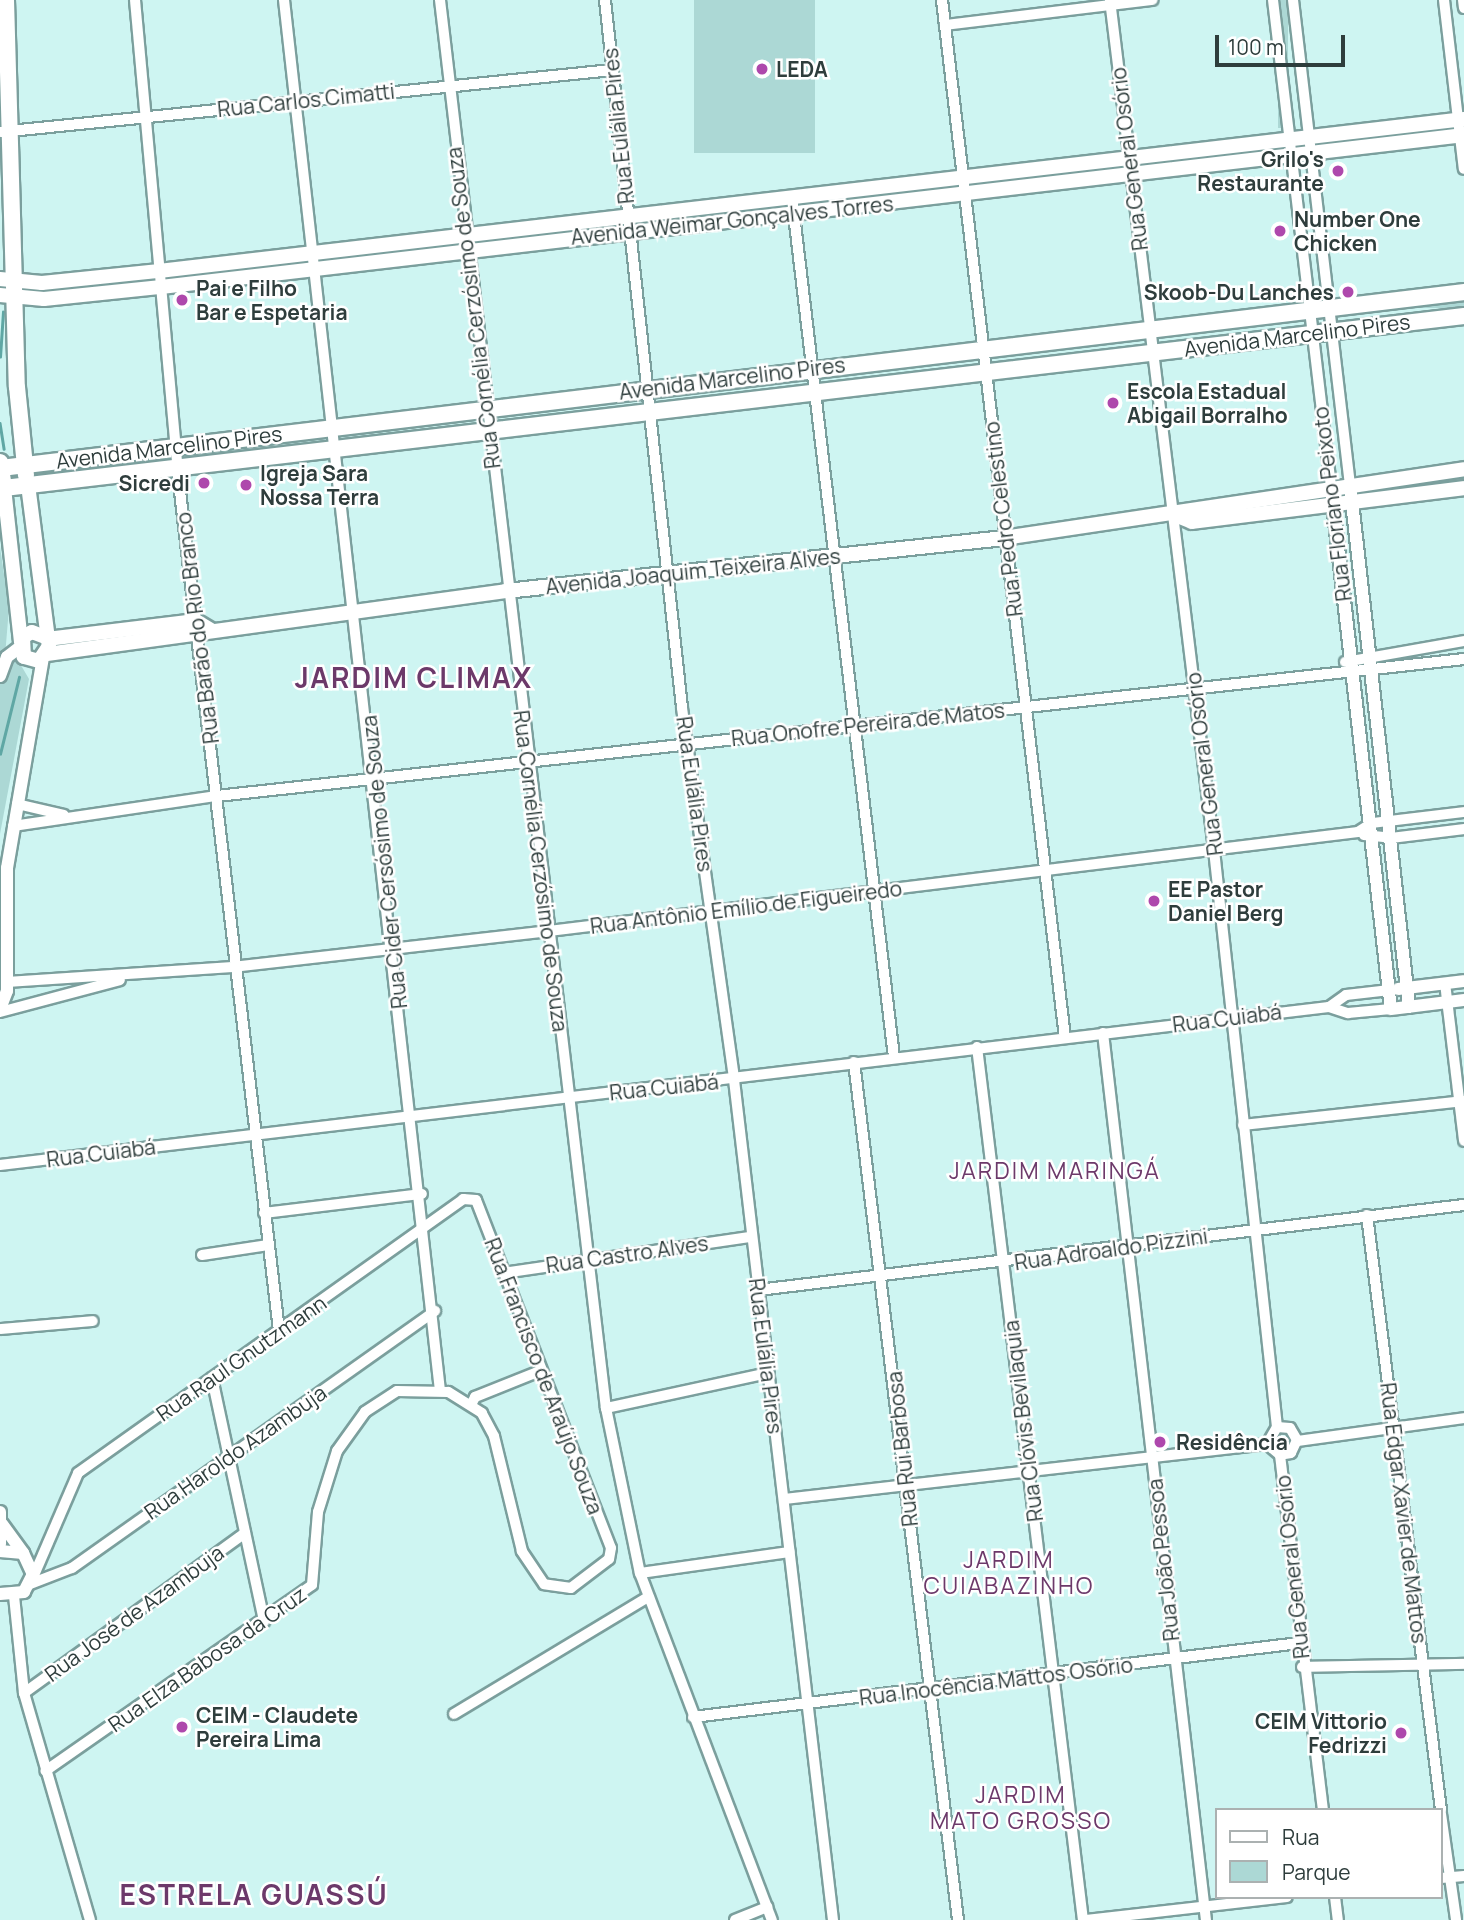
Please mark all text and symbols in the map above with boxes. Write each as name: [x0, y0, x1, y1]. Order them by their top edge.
scale bar: [1219, 21, 1348, 65]
text: 100 m: [1228, 33, 1284, 61]
street label: Rua Eulália Pires: [597, 47, 639, 205]
place label: LEDA: [776, 56, 828, 82]
marker: LEDA: [754, 61, 770, 77]
street label: Rua General Osório: [1105, 66, 1153, 252]
street label: Rua Carlos Cimatti: [216, 78, 396, 122]
street label: Rua Cornélia Cerzósimo de Souza: [441, 146, 505, 470]
place label: Grilo's Restaurante: [1197, 146, 1324, 196]
marker: Grilo's Restaurante: [1330, 163, 1346, 179]
street label: Avenida Weimar Gonçalves Torres: [569, 191, 895, 249]
place label: Number One Chicken: [1294, 206, 1421, 256]
marker: Number One Chicken: [1272, 223, 1288, 239]
place label: Pai e Filho Bar e Espetaria: [196, 275, 348, 325]
place label: Skoob-Du Lanches: [1144, 279, 1334, 305]
marker: Skoob-Du Lanches: [1340, 284, 1356, 300]
marker: Pai e Filho Bar e Espetaria: [174, 292, 190, 308]
street label: Avenida Marcelino Pires: [1182, 309, 1412, 361]
street label: Avenida Marcelino Pires: [617, 352, 847, 404]
place label: Escola Estadual Abigail Borralho: [1127, 378, 1288, 428]
marker: Escola Estadual Abigail Borralho: [1105, 395, 1121, 411]
street label: Rua Floriano Peixoto: [1308, 405, 1356, 603]
street label: Rua Pedro Celestino: [979, 420, 1027, 618]
street label: Avenida Marcelino Pires: [54, 421, 284, 473]
place label: Igreja Sara Nossa Terra: [260, 460, 379, 510]
place label: Sicredi: [119, 470, 190, 496]
marker: Sicredi: [196, 475, 212, 491]
marker: Igreja Sara Nossa Terra: [238, 477, 254, 493]
street label: Rua Barão do Rio Branco: [170, 511, 224, 745]
street label: Avenida Joaquim Teixeira Alves: [544, 543, 842, 599]
district label: JARDIM CLIMAX: [296, 660, 532, 694]
street label: Rua General Osório: [1180, 671, 1228, 857]
street label: Rua Onofre Pereira de Matos: [730, 697, 1006, 751]
street label: Rua Cornélia Cerzósimo de Souza: [509, 709, 573, 1033]
street label: Rua Cider Cersósimo de Souza: [356, 714, 412, 1010]
street label: Rua Eulália Pires: [672, 715, 718, 873]
street label: Rua Antônio Emílio de Figueiredo: [589, 875, 903, 939]
place label: EE Pastor Daniel Berg: [1168, 876, 1283, 926]
marker: EE Pastor Daniel Berg: [1146, 893, 1162, 909]
street label: Rua Cuiabá: [1171, 999, 1283, 1037]
street label: Rua Cuiabá: [608, 1069, 720, 1105]
street label: Rua Cuiabá: [45, 1134, 157, 1172]
district label: JARDIM MARINGÁ: [951, 1156, 1159, 1184]
street label: Rua Adroaldo Pizzini: [1013, 1223, 1209, 1275]
street label: Rua Castro Alves: [544, 1230, 710, 1278]
street label: Rua Francisco de Araújo Souza: [480, 1234, 608, 1518]
street label: Rua Eulália Pires: [744, 1277, 788, 1435]
street label: Rua Raul Gnutzmann: [151, 1290, 331, 1426]
street label: Rua Clóvis Bevilaquia: [998, 1319, 1048, 1523]
street label: Rua Rui Barbosa: [881, 1370, 923, 1528]
street label: Rua Haroldo Azambuja: [139, 1380, 331, 1524]
street label: Rua Edgar Xavier de Mattos: [1375, 1381, 1433, 1645]
place label: Residência: [1176, 1429, 1288, 1455]
marker: Residência: [1150, 1432, 1170, 1452]
street label: Rua General Osório: [1270, 1474, 1314, 1660]
street label: Rua João Pessoa: [1142, 1478, 1184, 1642]
street label: Rua José de Azambuja: [40, 1540, 228, 1686]
district label: JARDIM CUIABAZINHO: [925, 1545, 1093, 1599]
street label: Rua Elza Babosa da Cruz: [103, 1581, 311, 1737]
street label: Rua Inocência Mattos Osório: [858, 1652, 1134, 1710]
place label: CEIM - Claudete Pereira Lima: [196, 1702, 358, 1752]
place label: CEIM Vittorio Fedrizzi: [1255, 1708, 1387, 1758]
marker: CEIM - Claudete Pereira Lima: [174, 1719, 190, 1735]
marker: CEIM Vittorio Fedrizzi: [1393, 1725, 1409, 1741]
district label: JARDIM MATO GROSSO: [931, 1780, 1111, 1834]
legend: [1216, 1808, 1443, 1899]
text: Rua: [1282, 1823, 1319, 1851]
text: Parque: [1282, 1858, 1351, 1886]
district label: ESTRELA GUASSÚ: [121, 1877, 387, 1911]

